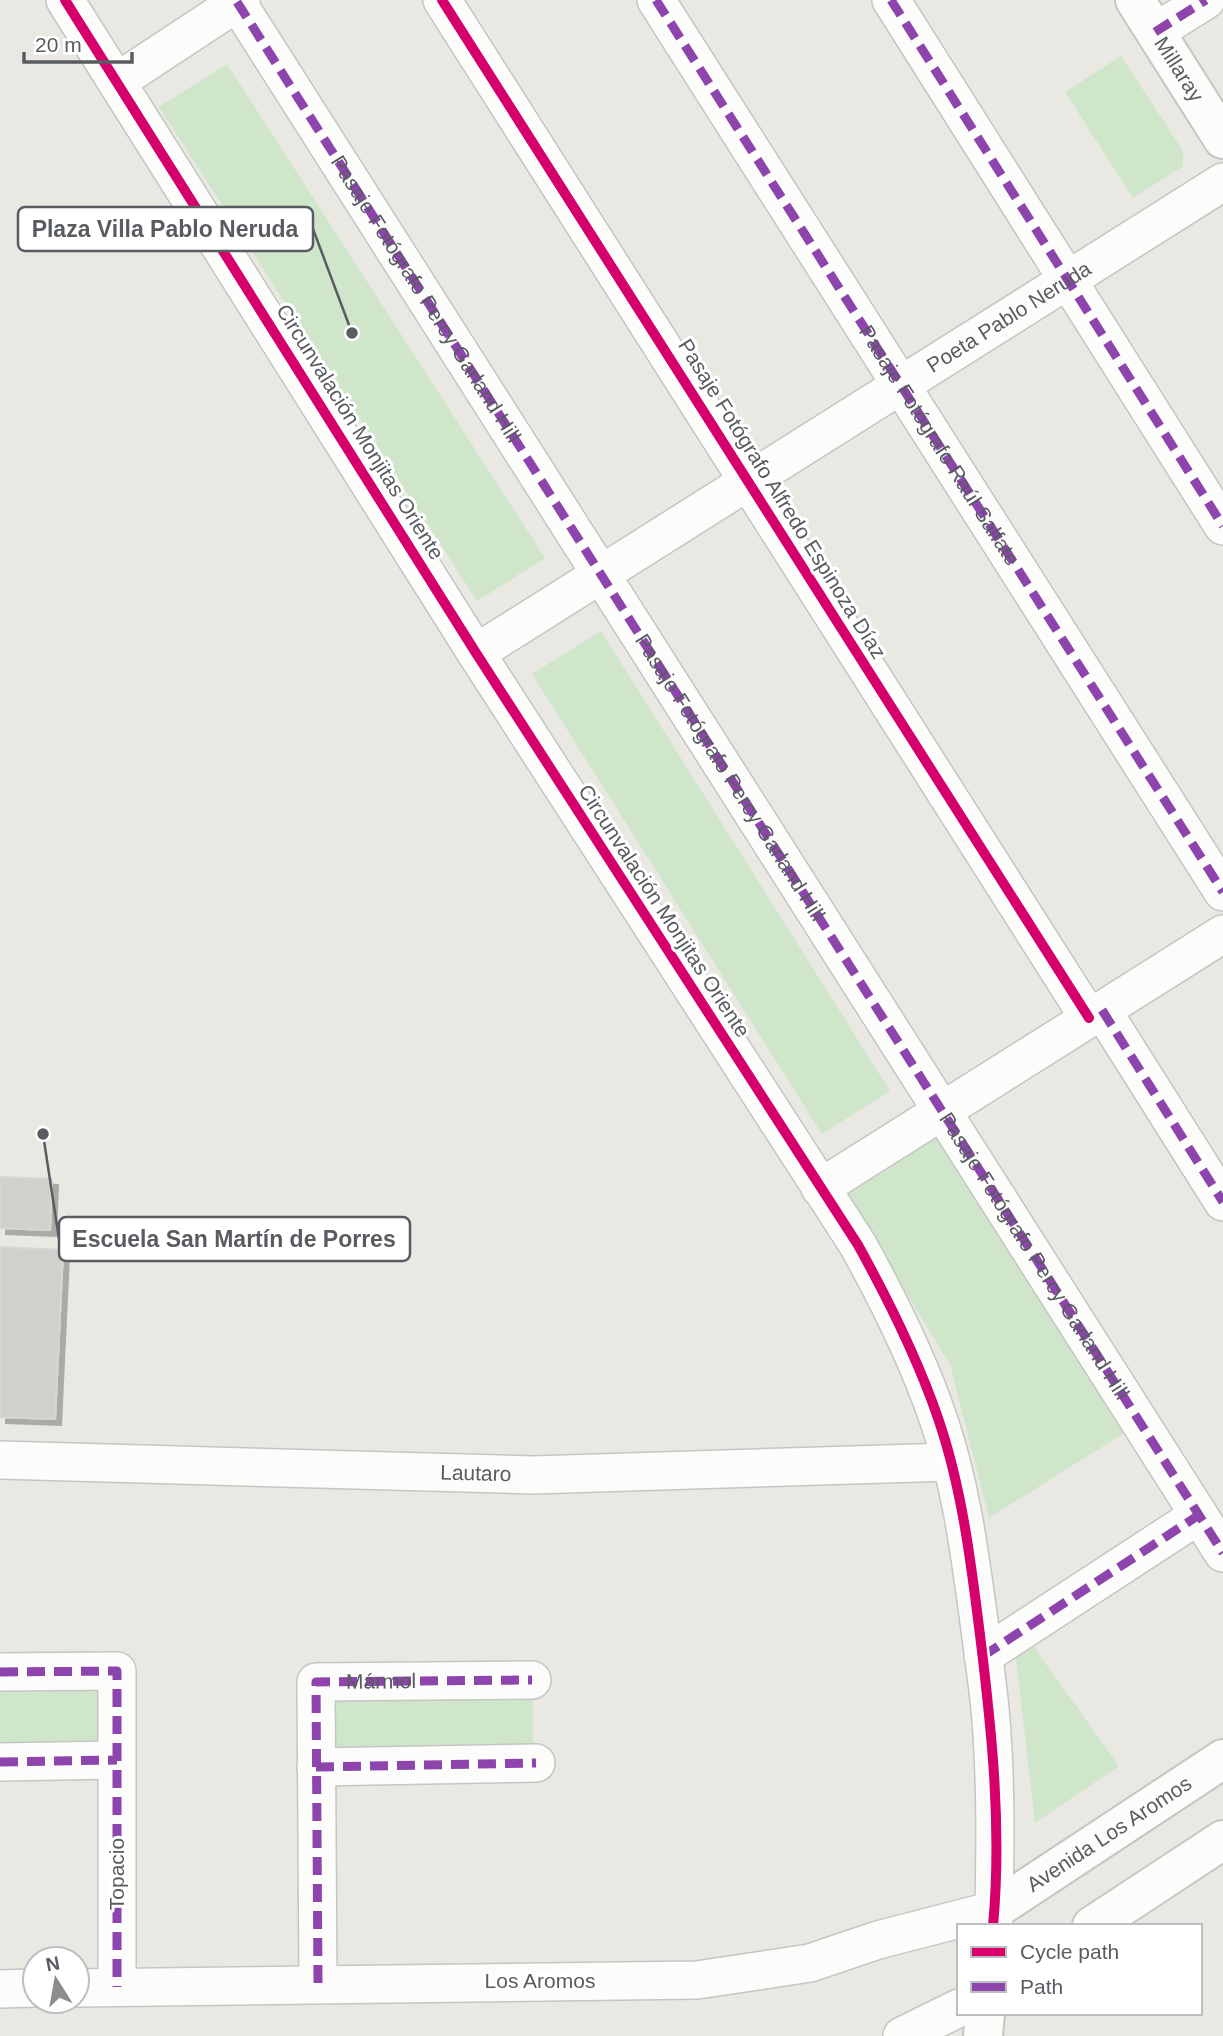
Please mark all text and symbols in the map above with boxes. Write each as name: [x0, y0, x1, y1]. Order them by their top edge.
scale bar: [24, 21, 133, 65]
street label: Millaray: [1150, 32, 1209, 106]
text: 20 m: [35, 33, 82, 56]
street label: Pasaje Fotógrafo Percy Garland Hill: [327, 151, 526, 446]
callout: Plaza Villa Pablo Neruda: [18, 207, 313, 251]
text: Plaza Villa Pablo Neruda: [32, 216, 299, 242]
street label: Poeta Pablo Neruda: [922, 256, 1095, 377]
street label: Circunvalación Monjitas Oriente: [272, 300, 449, 564]
street label: Pasaje Fotógrafo Raúl Salfate: [855, 321, 1025, 570]
street label: Pasaje Fotógrafo Alfredo Espinoza Díaz: [674, 335, 891, 663]
street label: Pasaje Fotógrafo Percy Garland Hill: [631, 630, 830, 925]
street label: Circunvalación Monjitas Oriente: [574, 780, 755, 1041]
street label: Pasaje Fotógrafo Percy Garland Hill: [935, 1108, 1134, 1403]
callout: Escuela San Martín de Porres: [59, 1217, 410, 1261]
text: Escuela San Martín de Porres: [72, 1226, 396, 1252]
street label: Lautaro: [440, 1460, 512, 1485]
street label: Mármol: [346, 1669, 416, 1693]
street label: Avenida Los Aromos: [1022, 1771, 1196, 1896]
street label: Topacio: [105, 1838, 128, 1910]
legend: [957, 1924, 1202, 2015]
text: Cycle path: [1020, 1940, 1119, 1963]
north arrow: [21, 1945, 91, 2015]
text: N: [44, 1952, 62, 1975]
street label: Los Aromos: [485, 1969, 595, 1992]
text: Path: [1020, 1975, 1063, 1998]

